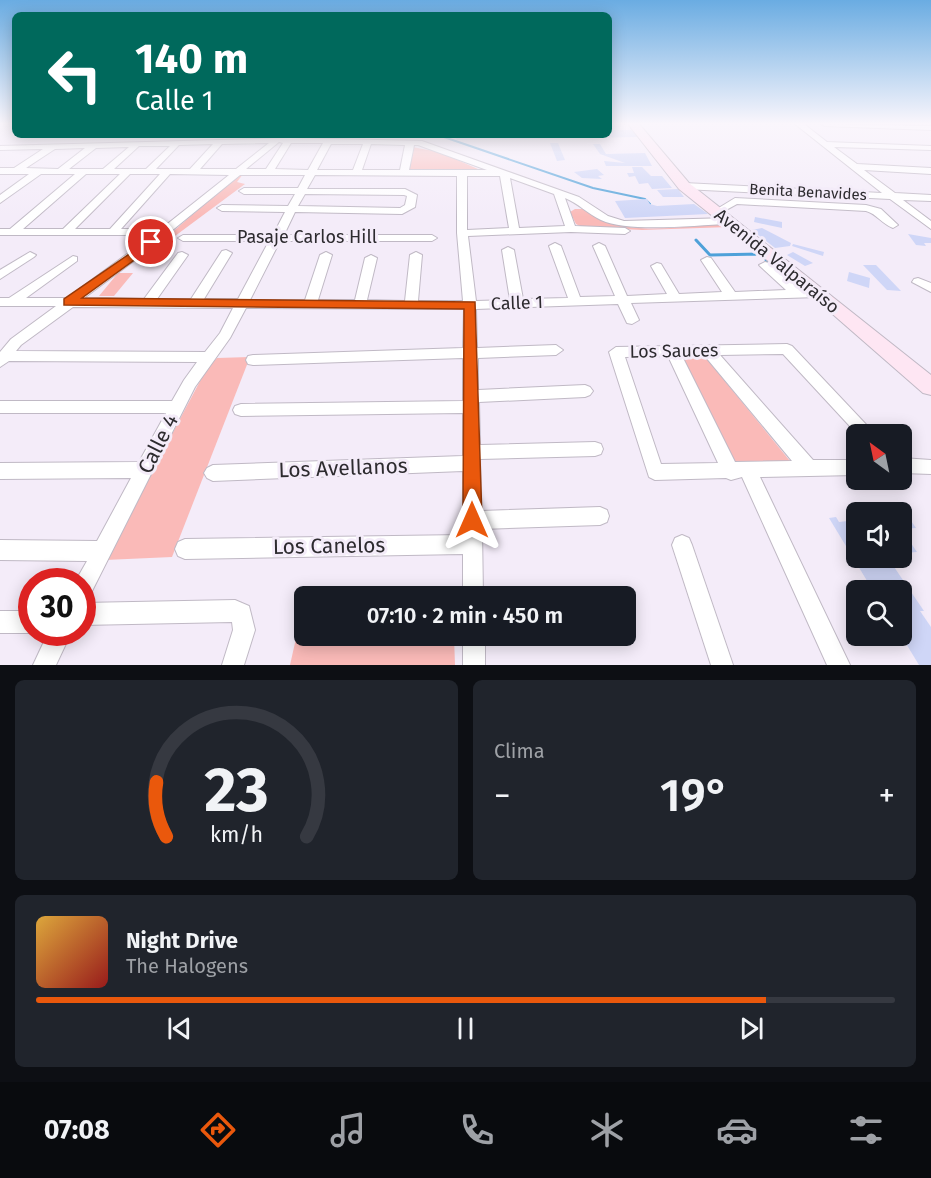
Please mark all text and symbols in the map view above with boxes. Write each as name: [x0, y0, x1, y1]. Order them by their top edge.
text: 140 m: [135, 34, 248, 84]
icon: left: [36, 36, 114, 114]
text: Calle 1: [135, 85, 214, 117]
street label: Benita Benavides: [749, 180, 867, 204]
street label: Avenida Valparaíso: [710, 204, 844, 318]
pin: [125, 216, 176, 267]
icon: arrive: [134, 225, 167, 258]
street label: Pasaje Carlos Hill: [237, 226, 377, 248]
street label: Calle 1: [490, 291, 544, 315]
street label: Los Sauces: [629, 339, 719, 363]
street label: Calle 4: [132, 410, 184, 478]
north arrow: [846, 424, 912, 490]
map controls: [846, 424, 912, 646]
street label: Los Avellanos: [278, 453, 408, 483]
position arrow: [440, 488, 504, 552]
button: sound: [846, 502, 912, 568]
street label: Los Canelos: [273, 532, 386, 560]
speed limit sign: 30: [18, 568, 96, 646]
button: search: [846, 580, 912, 646]
text: 07:10 · 2 min · 450 m: [367, 602, 563, 629]
text: Clima: [494, 739, 545, 763]
text: 23: [204, 753, 269, 828]
text: 19°: [660, 769, 729, 823]
text: −: [494, 776, 511, 816]
text: +: [879, 776, 895, 816]
text: km/h: [210, 822, 263, 848]
text: Night Drive: [126, 927, 238, 954]
text: The Halogens: [126, 954, 248, 978]
icon: previous: [163, 1012, 196, 1045]
icon: pause: [449, 1012, 482, 1045]
icon: next: [735, 1012, 768, 1045]
icon: directions: [197, 1109, 239, 1151]
icon: music: [327, 1109, 369, 1151]
icon: phone: [456, 1109, 498, 1151]
icon: climate: [586, 1109, 628, 1151]
icon: car: [716, 1109, 758, 1151]
icon: filters: [845, 1109, 887, 1151]
text: 07:08: [44, 1114, 110, 1146]

